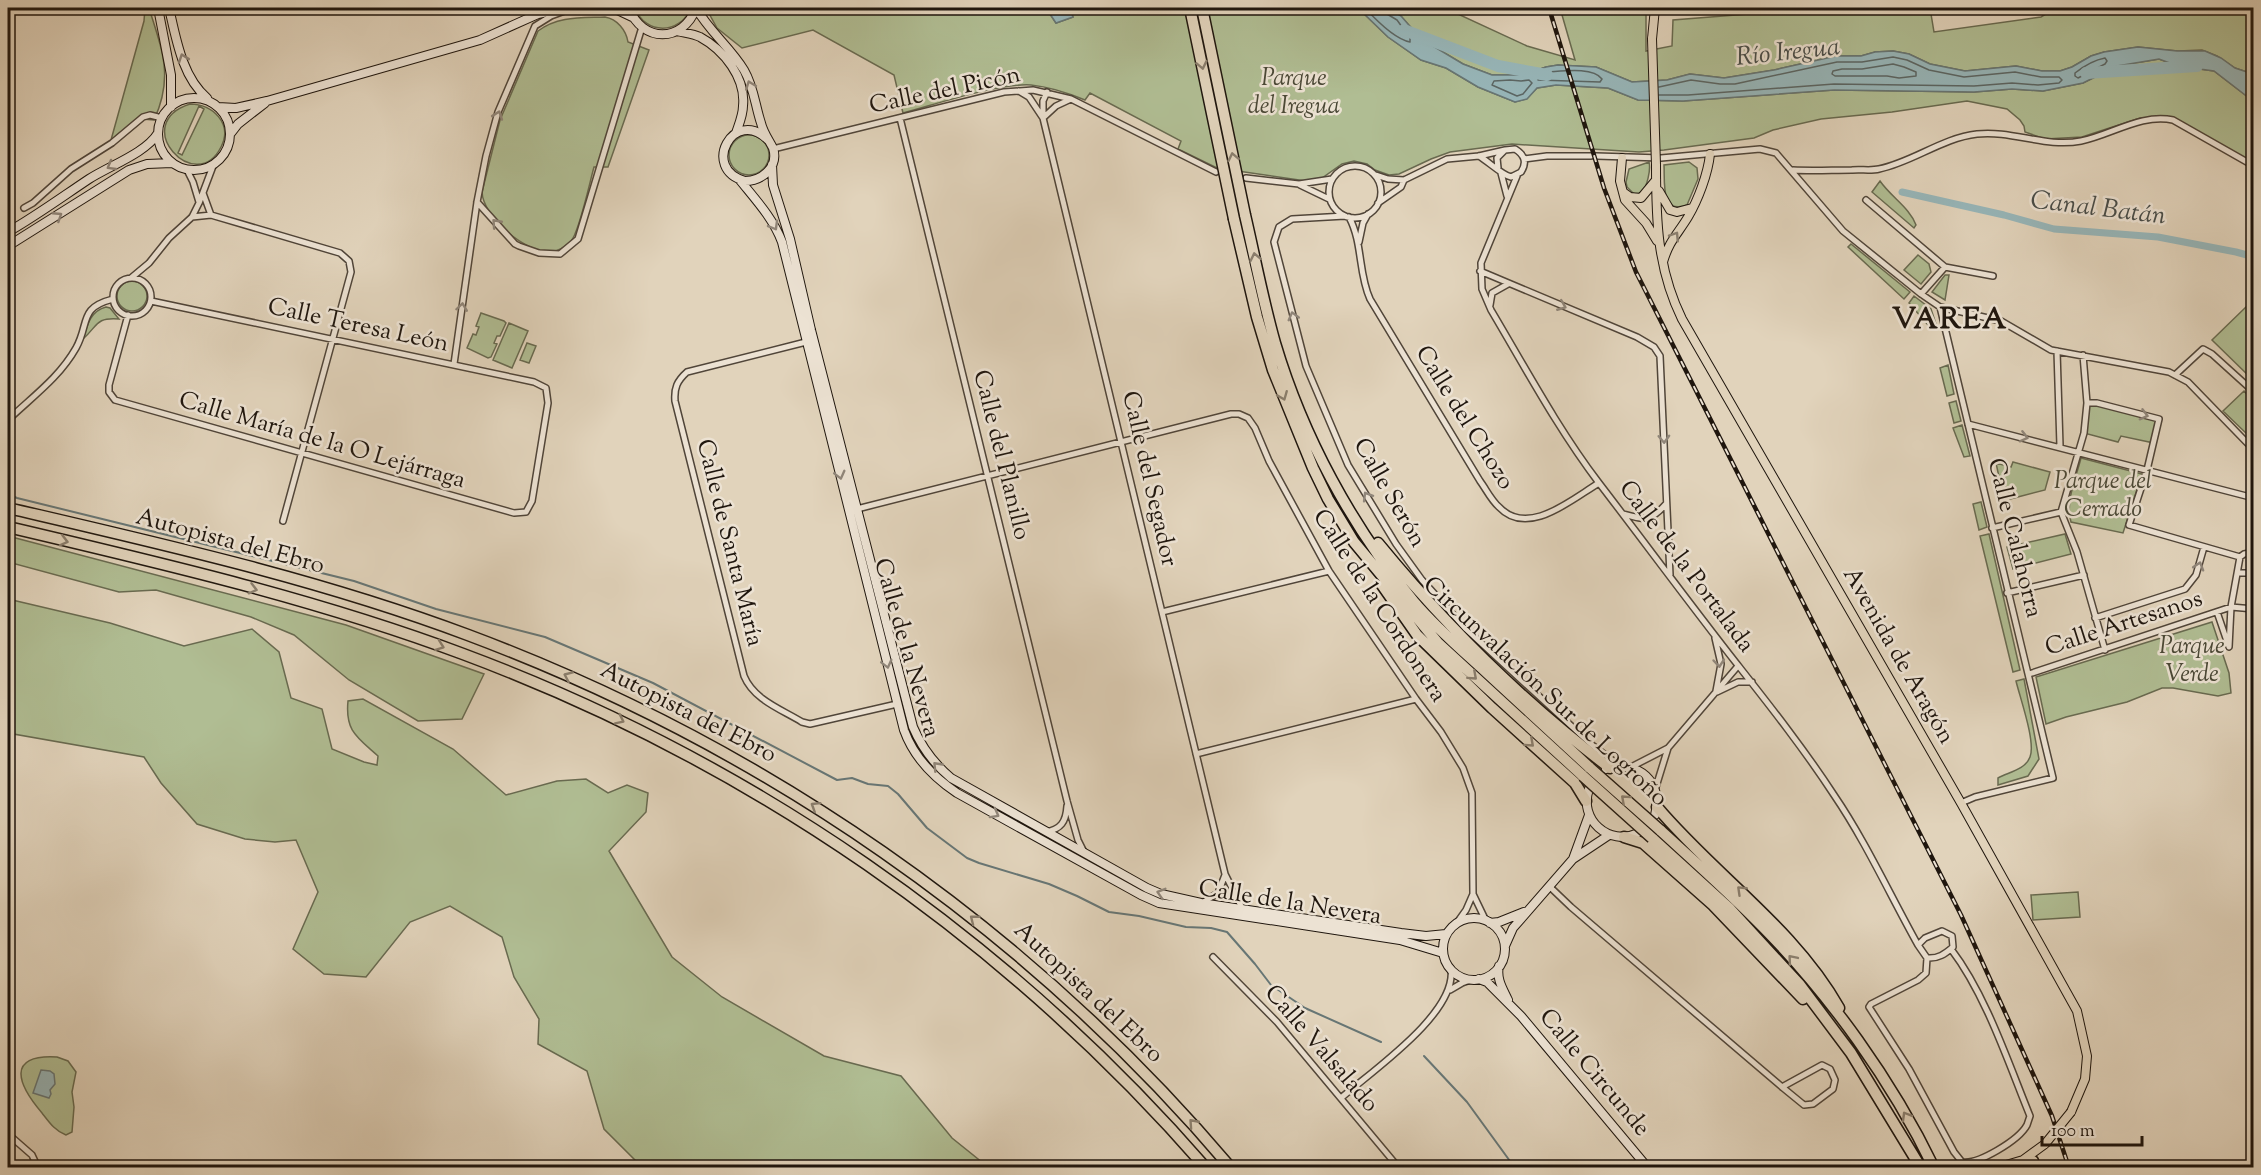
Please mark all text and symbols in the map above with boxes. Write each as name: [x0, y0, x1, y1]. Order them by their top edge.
water label: Río Iregua: [1734, 29, 1842, 77]
one-way arrow: [177, 53, 190, 64]
street label: Calle del Picón: [866, 58, 1024, 124]
one-way arrow: [1195, 59, 1208, 69]
park label: Parque del Iregua: [1248, 62, 1340, 124]
one-way arrow: [745, 80, 757, 91]
one-way arrow: [491, 110, 503, 121]
one-way arrow: [1227, 153, 1240, 163]
one-way arrow: [107, 159, 117, 171]
water label: Canal Batán: [2028, 182, 2168, 236]
one-way arrow: [51, 212, 62, 223]
one-way arrow: [492, 219, 503, 230]
one-way arrow: [767, 220, 778, 230]
one-way arrow: [1667, 232, 1679, 242]
one-way arrow: [1249, 253, 1262, 263]
street label: Calle Teresa León: [264, 290, 452, 362]
one-way arrow: [1556, 299, 1567, 311]
district label: VAREA: [1892, 299, 2008, 342]
one-way arrow: [456, 302, 468, 311]
one-way arrow: [1287, 311, 1300, 321]
street label: Calle del Chozo: [1406, 339, 1522, 497]
street label: Calle del Planillo: [963, 366, 1039, 544]
street label: Calle María de la O Lejárraga: [175, 384, 469, 498]
street label: Calle del Segador: [1112, 388, 1186, 570]
one-way arrow: [1276, 390, 1288, 401]
one-way arrow: [2139, 408, 2149, 421]
one-way arrow: [2019, 430, 2029, 443]
street label: Calle Serón: [1344, 432, 1434, 554]
one-way arrow: [1658, 435, 1670, 444]
street label: Calle de Santa María: [687, 436, 771, 650]
street label: Calle Calahorra: [1978, 455, 2050, 621]
park label: Parque del Cerrado: [2054, 465, 2152, 527]
one-way arrow: [832, 470, 845, 480]
street label: Calle de la Portalada: [1610, 474, 1762, 660]
one-way arrow: [1362, 492, 1374, 502]
street label: Autopista del Ebro: [132, 500, 328, 584]
street label: Calle de la Cordonera: [1304, 503, 1454, 709]
one-way arrow: [59, 533, 69, 546]
street label: Calle de la Nevera: [864, 555, 948, 741]
street label: Avenida de Aragón: [1834, 561, 1962, 751]
one-way arrow: [2192, 561, 2204, 572]
street label: Circunvalación Sur de Logroño: [1415, 569, 1675, 815]
one-way arrow: [248, 581, 258, 594]
street label: Calle Artesanos: [2041, 583, 2207, 665]
park label: Parque Verde: [2159, 630, 2225, 692]
one-way arrow: [434, 638, 445, 651]
street label: Autopista del Ebro: [594, 654, 782, 772]
one-way arrow: [1712, 658, 1725, 667]
one-way arrow: [880, 659, 893, 669]
one-way arrow: [1467, 669, 1477, 680]
one-way arrow: [564, 671, 575, 683]
one-way arrow: [613, 713, 624, 725]
one-way arrow: [1523, 736, 1534, 747]
one-way arrow: [934, 762, 945, 773]
one-way arrow: [1621, 795, 1632, 806]
one-way arrow: [811, 802, 822, 813]
one-way arrow: [988, 807, 999, 818]
street label: Calle de la Nevera: [1196, 872, 1384, 934]
one-way arrow: [1737, 887, 1748, 898]
one-way arrow: [1156, 888, 1167, 900]
street label: Autopista del Ebro: [1005, 914, 1171, 1072]
one-way arrow: [969, 915, 980, 926]
one-way arrow: [1788, 955, 1799, 966]
street label: Calle Valsalado: [1256, 978, 1386, 1120]
street label: Calle Circunde: [1530, 1002, 1658, 1144]
scale bar: [2042, 1109, 2142, 1147]
one-way arrow: [1902, 1112, 1914, 1122]
text: 100 m: [2051, 1119, 2095, 1145]
one-way arrow: [1189, 1120, 1200, 1130]

